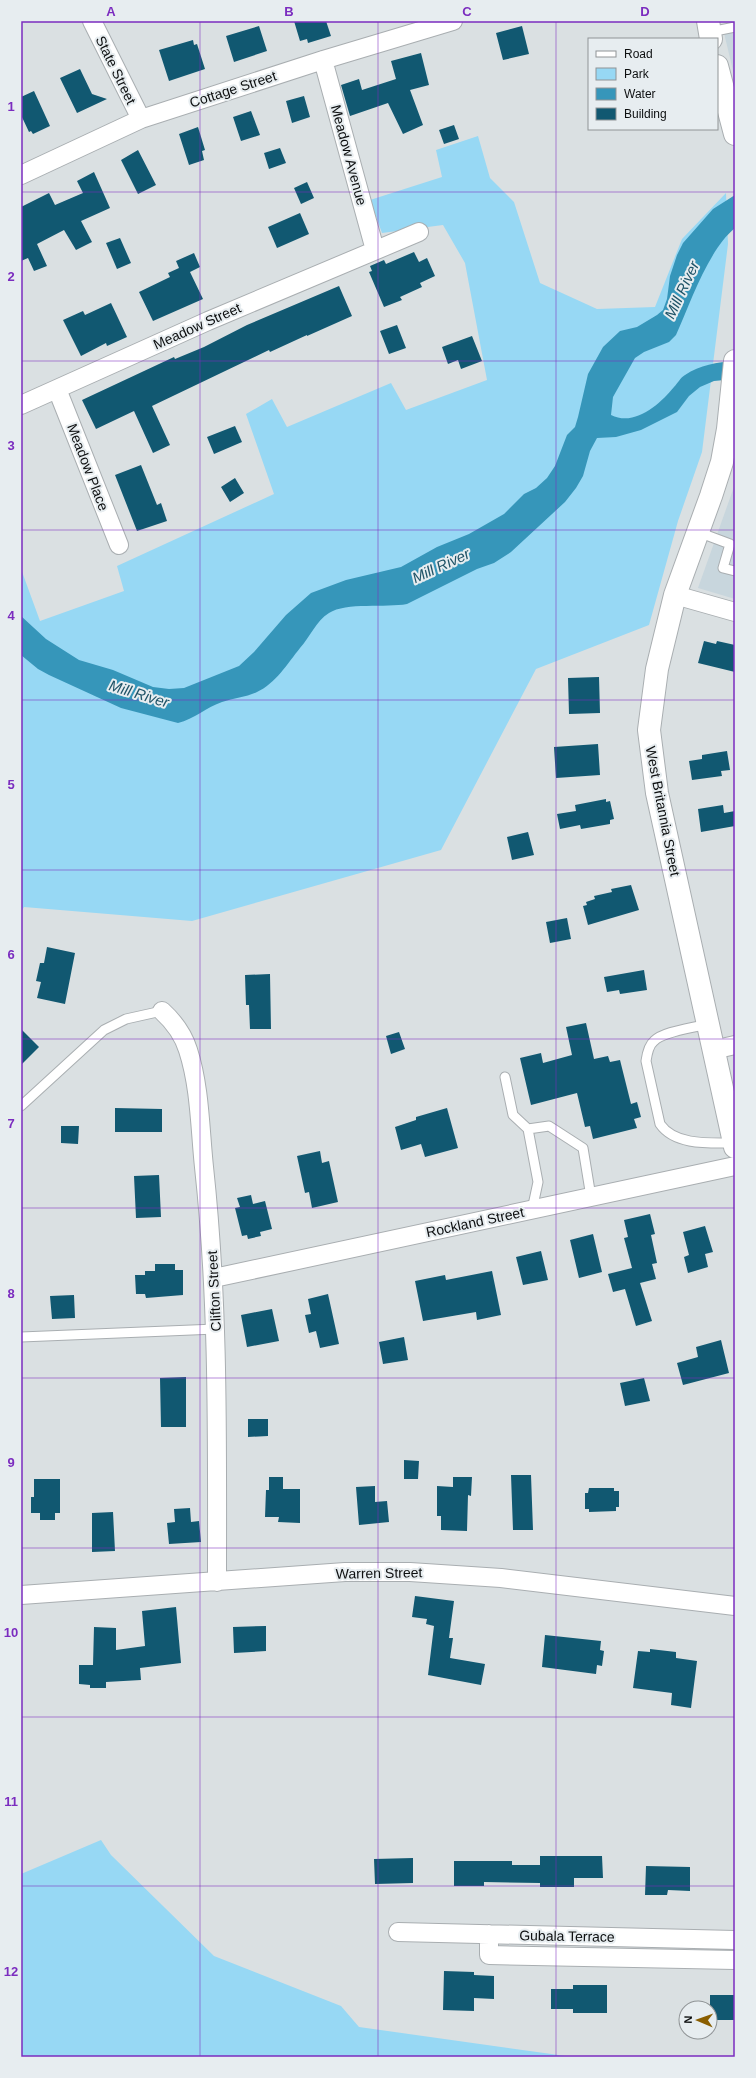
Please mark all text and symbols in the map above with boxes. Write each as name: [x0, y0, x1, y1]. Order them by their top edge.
text: A: [106, 4, 116, 19]
text: B: [284, 4, 294, 19]
text: C: [462, 4, 472, 19]
text: D: [640, 4, 650, 19]
street label: State Street: [93, 33, 139, 107]
legend: [588, 38, 718, 130]
text: Road: [624, 47, 653, 61]
street label: Cottage Street: [188, 67, 279, 111]
text: Park: [624, 67, 650, 81]
text: Water: [624, 87, 656, 101]
text: 1: [7, 99, 15, 114]
street label: Meadow Avenue: [328, 103, 370, 207]
text: Building: [624, 107, 667, 121]
water label: Mill River: [661, 257, 703, 321]
text: 2: [7, 269, 15, 284]
street label: Meadow Street: [151, 300, 243, 352]
street label: Meadow Place: [64, 421, 112, 513]
text: 3: [7, 438, 15, 453]
water label: Mill River: [409, 544, 473, 586]
text: 4: [7, 608, 15, 623]
water label: Mill River: [107, 676, 172, 711]
street label: West Britannia Street: [643, 745, 683, 877]
text: 5: [7, 777, 15, 792]
text: 6: [7, 947, 15, 962]
text: 7: [7, 1116, 15, 1131]
street label: Rockland Street: [425, 1204, 525, 1240]
street label: Clifton Street: [204, 1250, 224, 1332]
text: 8: [7, 1286, 15, 1301]
text: 9: [7, 1455, 15, 1470]
street label: Warren Street: [336, 1564, 423, 1582]
text: 10: [4, 1625, 18, 1640]
text: 11: [4, 1794, 18, 1809]
street label: Gubala Terrace: [519, 1927, 615, 1945]
text: 12: [4, 1964, 18, 1979]
north arrow: [678, 2000, 718, 2040]
text: N: [682, 2015, 694, 2024]

